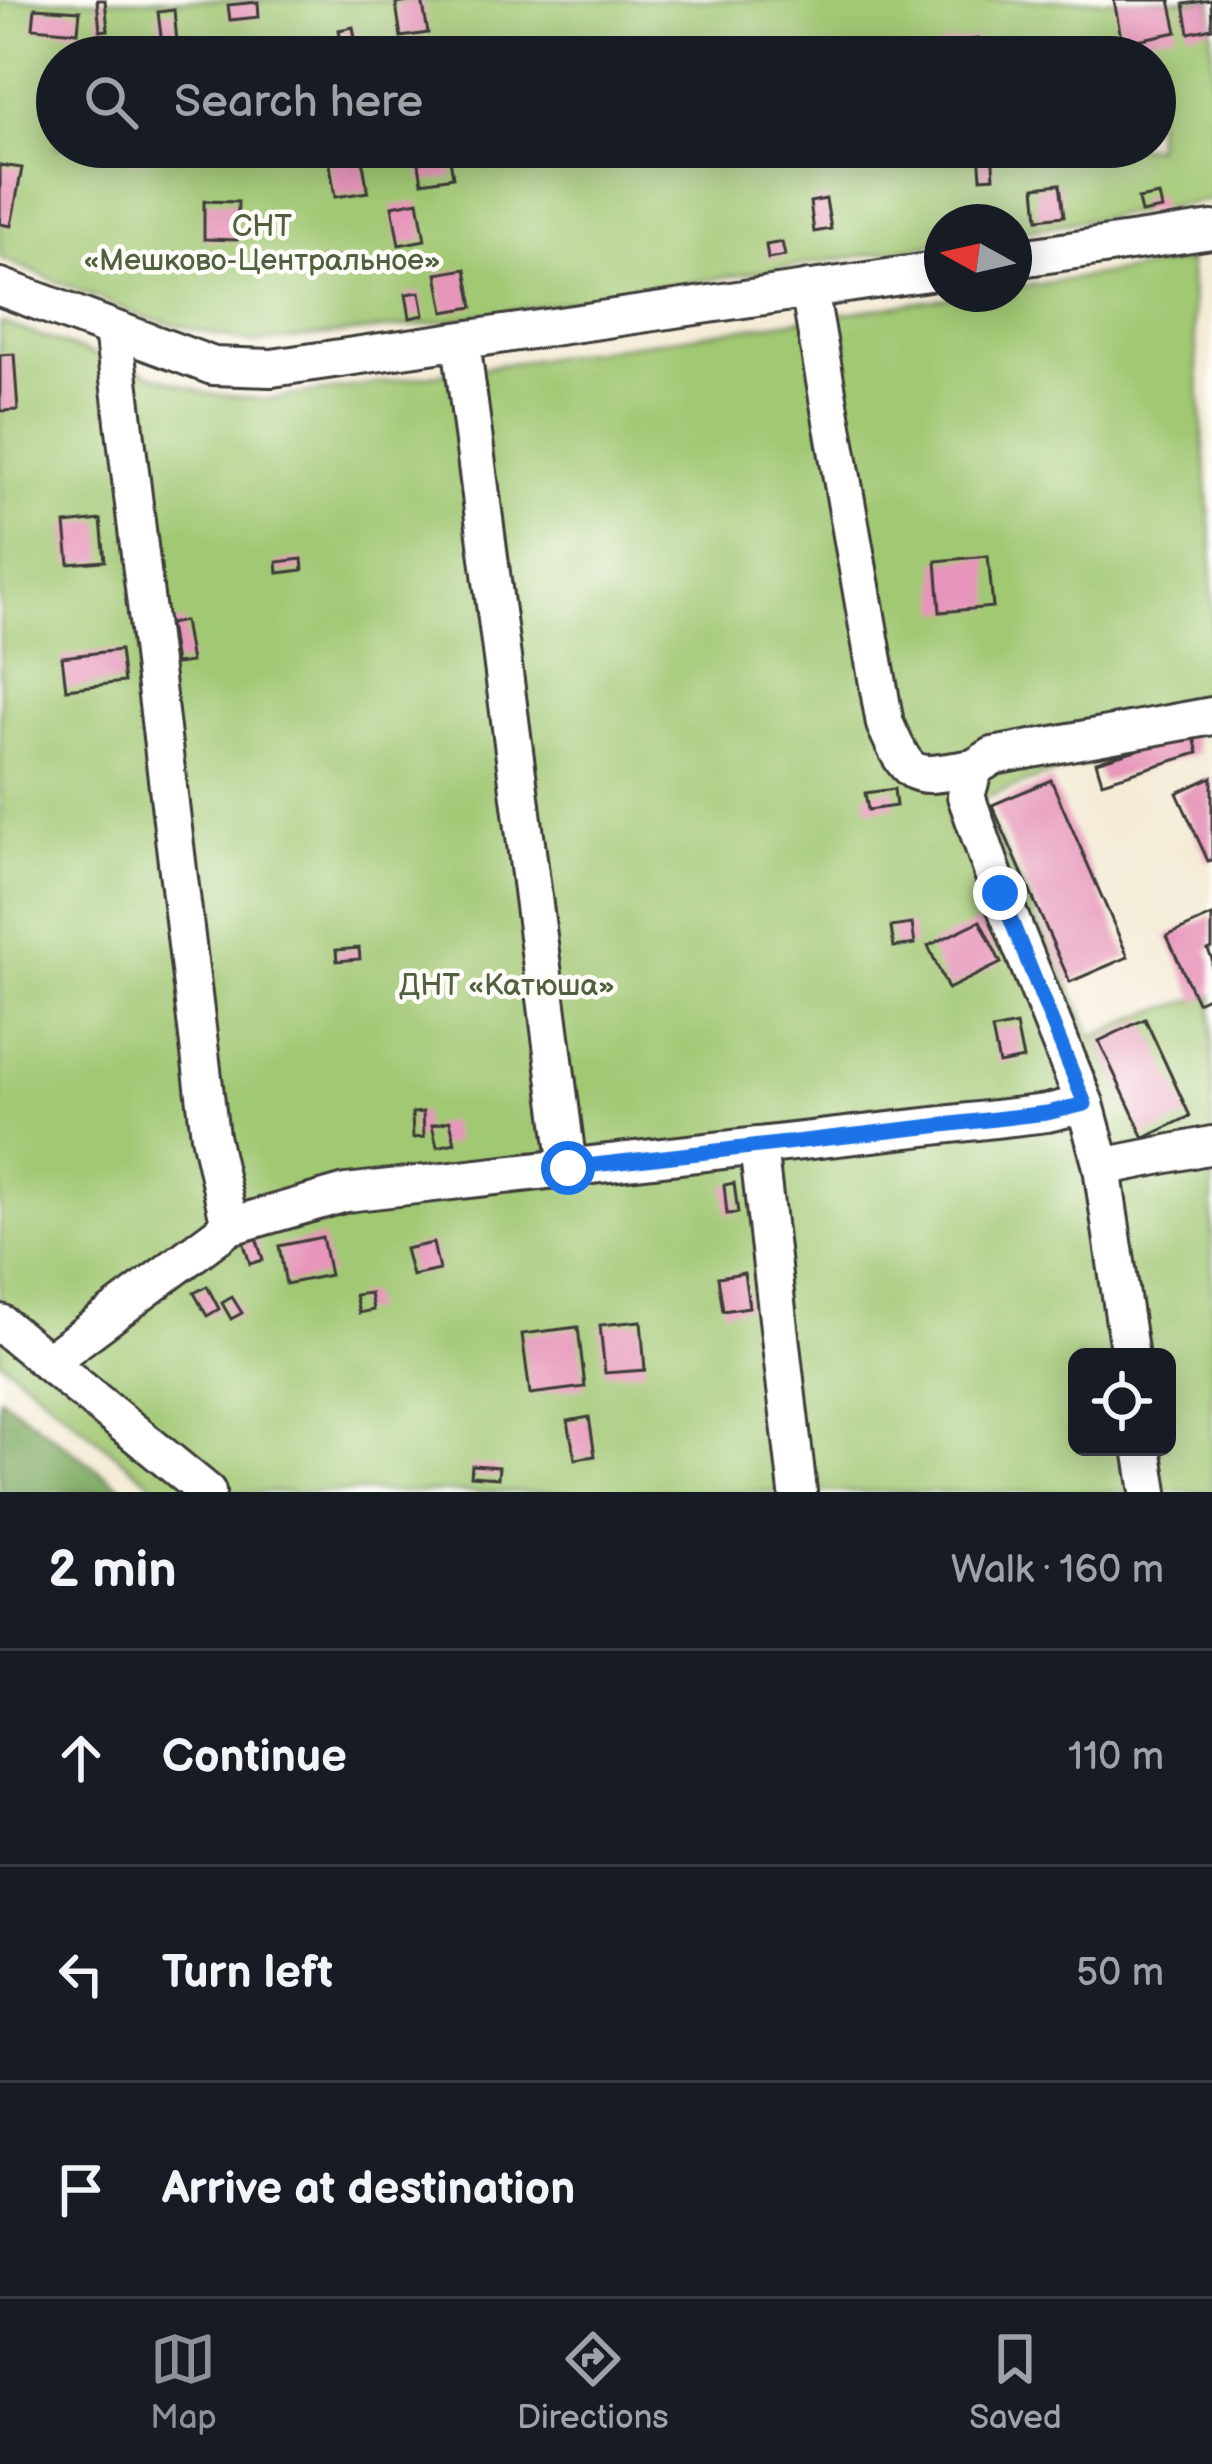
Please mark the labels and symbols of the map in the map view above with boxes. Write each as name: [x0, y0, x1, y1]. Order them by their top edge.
north arrow: [924, 204, 1032, 312]
park label: СНТ «Мешково-Центральное»: [83, 209, 441, 279]
route end: [973, 866, 1027, 920]
park label: ДНТ «Катюша»: [399, 968, 615, 1004]
route start: [541, 1141, 595, 1195]

